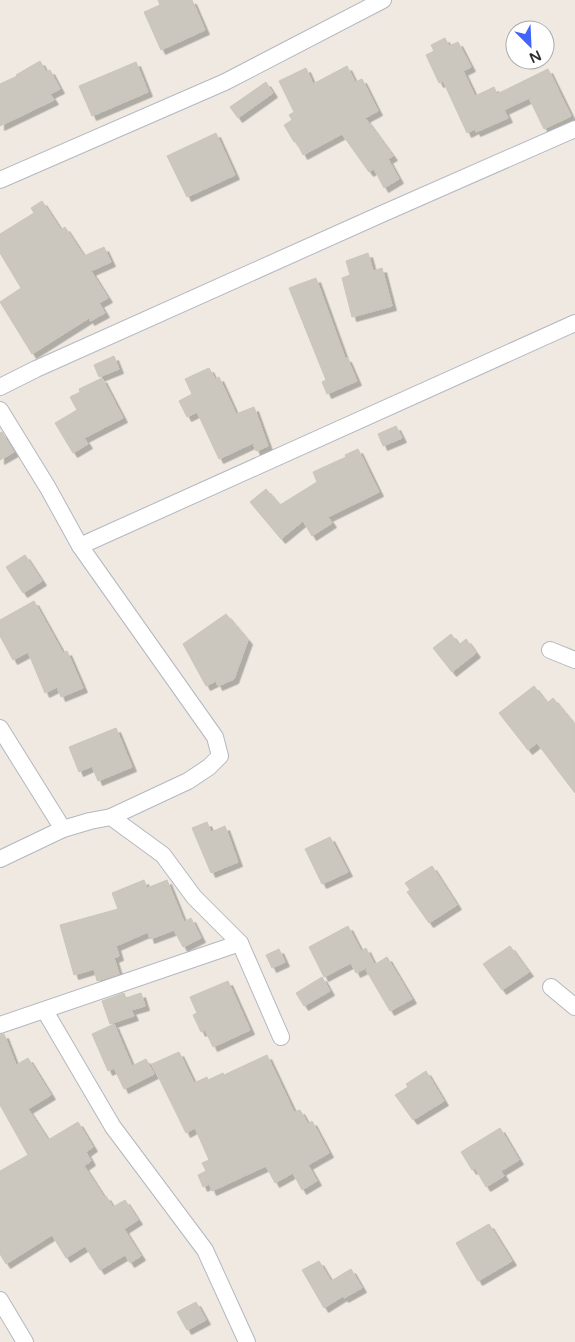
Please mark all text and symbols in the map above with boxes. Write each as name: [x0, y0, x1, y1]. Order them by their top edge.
north arrow: [505, 20, 555, 70]
text: N: [526, 46, 544, 66]

